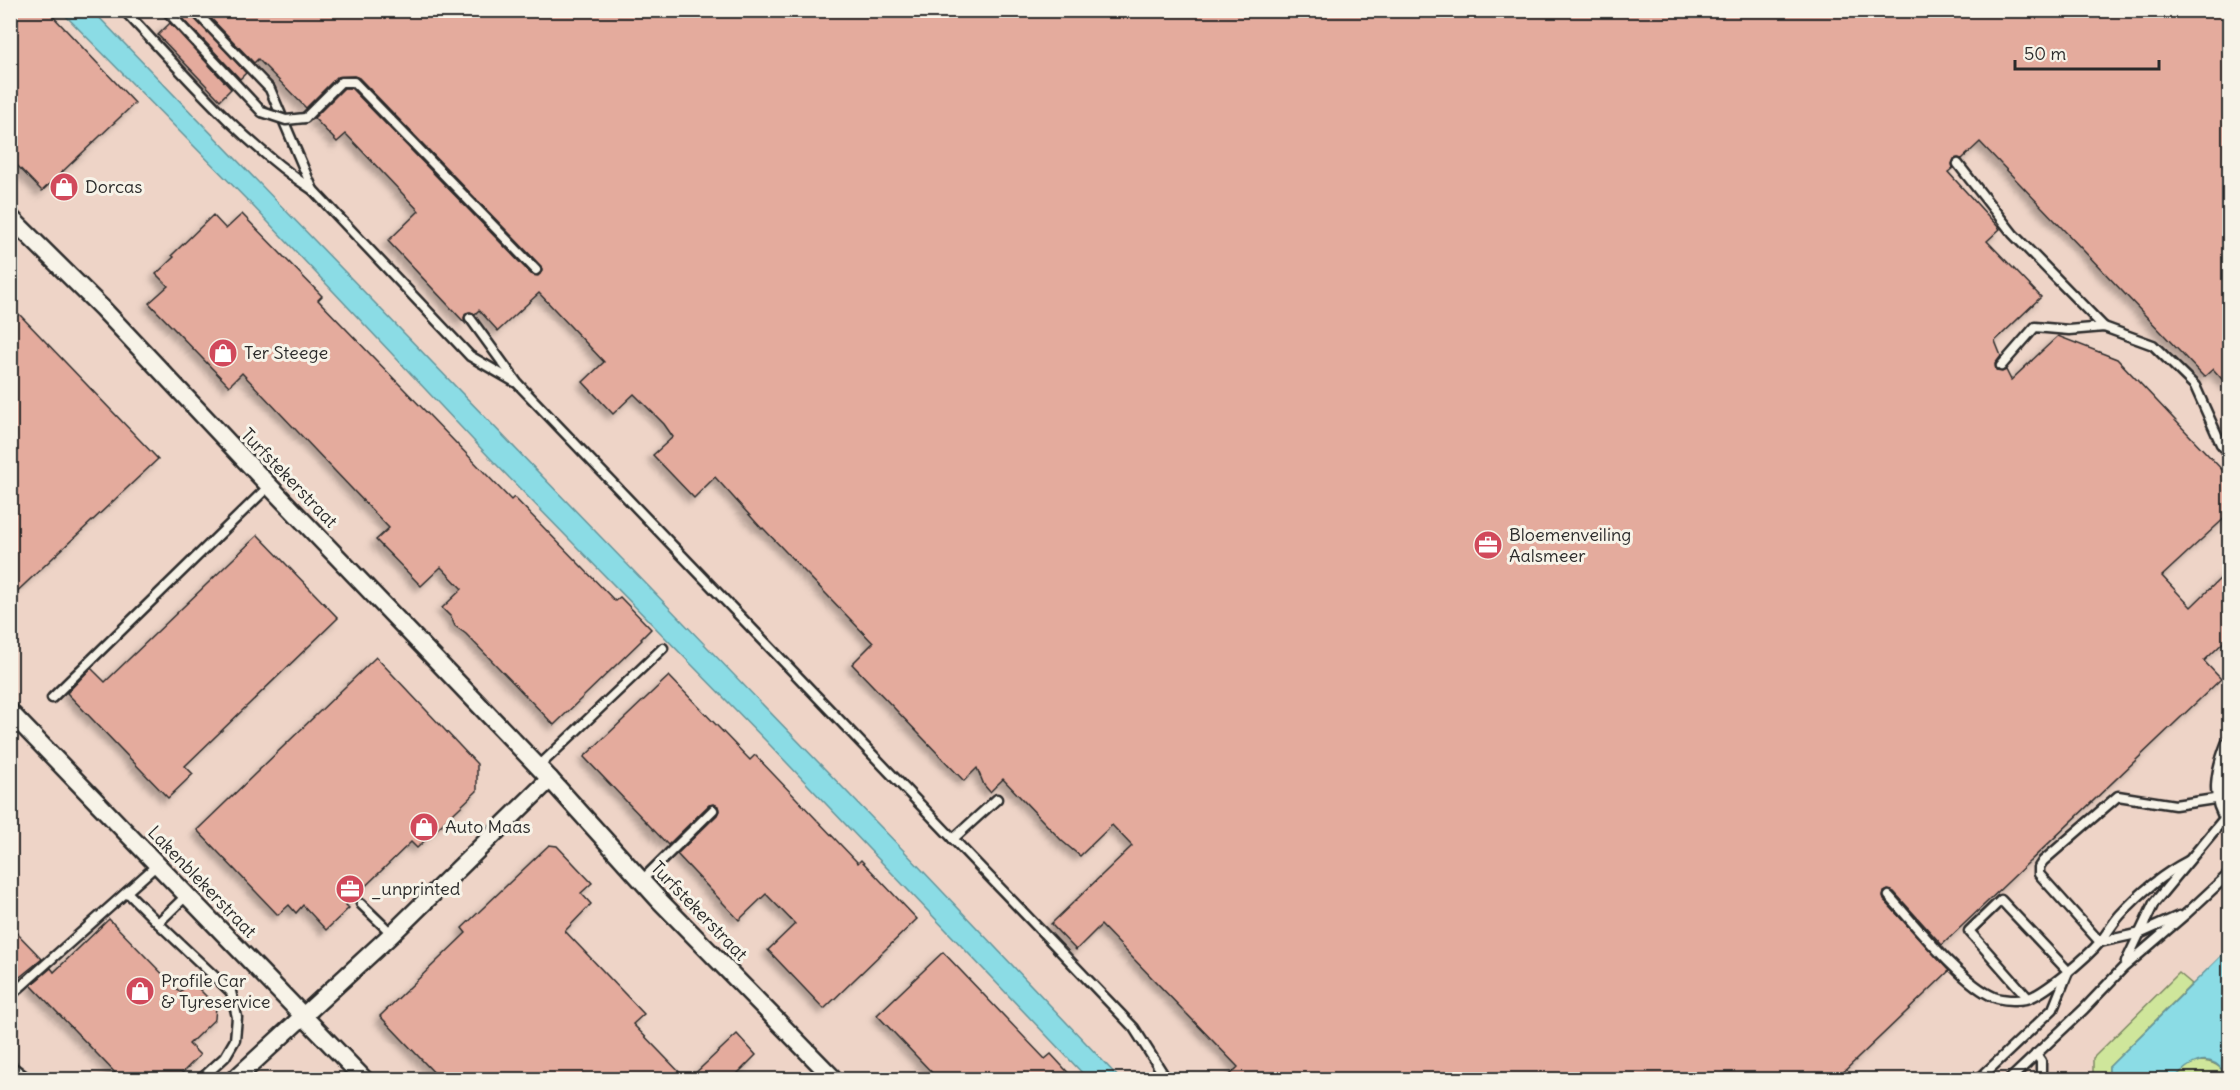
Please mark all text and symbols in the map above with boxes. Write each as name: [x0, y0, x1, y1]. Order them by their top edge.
scale bar: [2015, 33, 2159, 71]
text: 50 m: [2024, 42, 2066, 65]
shop icon: Dorcas: [48, 171, 80, 203]
place label: Dorcas: [85, 175, 143, 198]
shop icon: Ter Steege: [207, 337, 239, 369]
place label: Ter Steege: [244, 341, 328, 364]
street label: Turfstekerstraat: [236, 423, 343, 532]
place label: Bloemenveiling Aalsmeer: [1509, 523, 1631, 567]
office icon: Bloemenveiling Aalsmeer: [1472, 529, 1504, 561]
shop icon: Auto Maas: [408, 811, 440, 843]
place label: Auto Maas: [445, 815, 531, 838]
street label: Lakenblekerstraat: [143, 821, 262, 942]
street label: Turfstekerstraat: [646, 856, 753, 965]
office icon: _unprinted: [334, 873, 366, 905]
place label: _unprinted: [371, 877, 461, 900]
place label: Profile Car & Tyreservice: [161, 969, 270, 1013]
shop icon: Profile Car & Tyreservice: [124, 975, 156, 1007]

